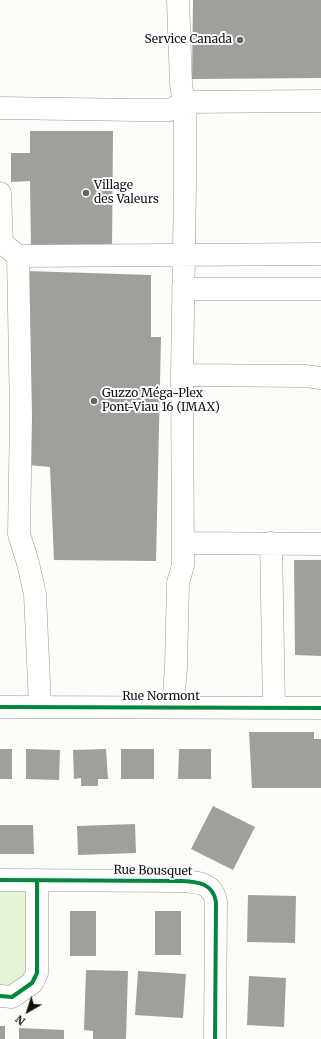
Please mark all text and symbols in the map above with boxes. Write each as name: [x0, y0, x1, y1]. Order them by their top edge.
place label: Service Canada: [144, 33, 232, 47]
marker: Service Canada: [235, 35, 245, 45]
place label: Village des Valeurs: [94, 179, 159, 207]
marker: Village des Valeurs: [81, 188, 91, 198]
place label: Guzzo Méga-Plex Pont-Viau 16 (IMAX): [102, 387, 220, 415]
marker: Guzzo Méga-Plex Pont-Viau 16 (IMAX): [89, 396, 99, 406]
street label: Rue Normont: [122, 690, 200, 704]
street label: Rue Bousquet: [113, 863, 193, 879]
north arrow: [8, 991, 48, 1031]
text: N: [13, 1012, 28, 1029]

